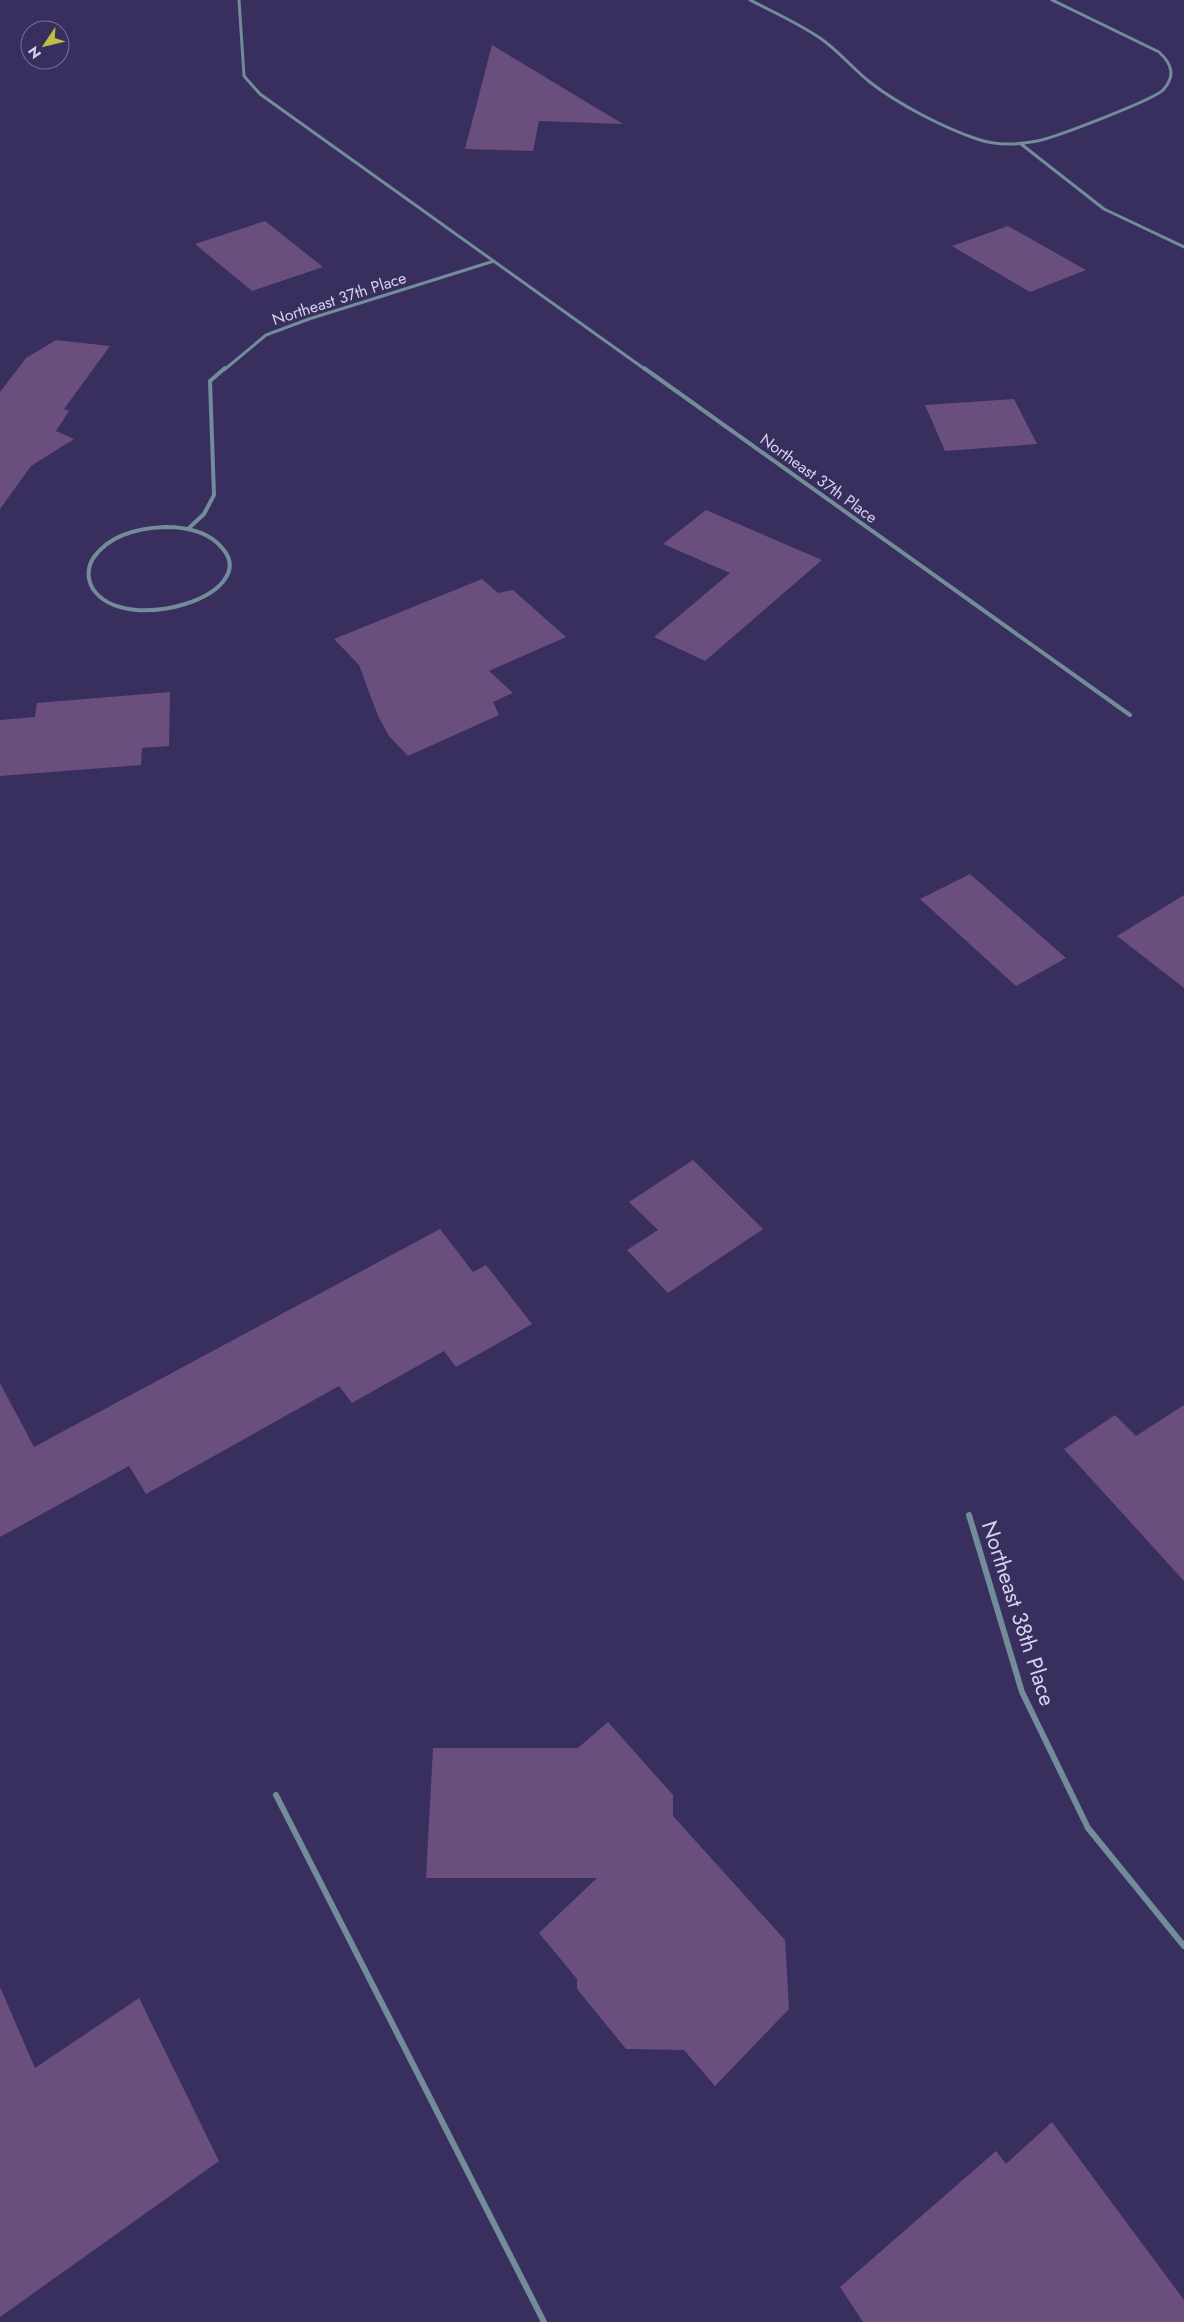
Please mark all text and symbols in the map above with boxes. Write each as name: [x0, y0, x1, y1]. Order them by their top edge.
north arrow: [20, 20, 70, 70]
text: N: [23, 42, 46, 63]
street label: Northeast 37th Place: [269, 266, 409, 331]
street label: Northeast 37th Place: [755, 428, 882, 529]
street label: Northeast 38th Place: [974, 1516, 1064, 1710]

